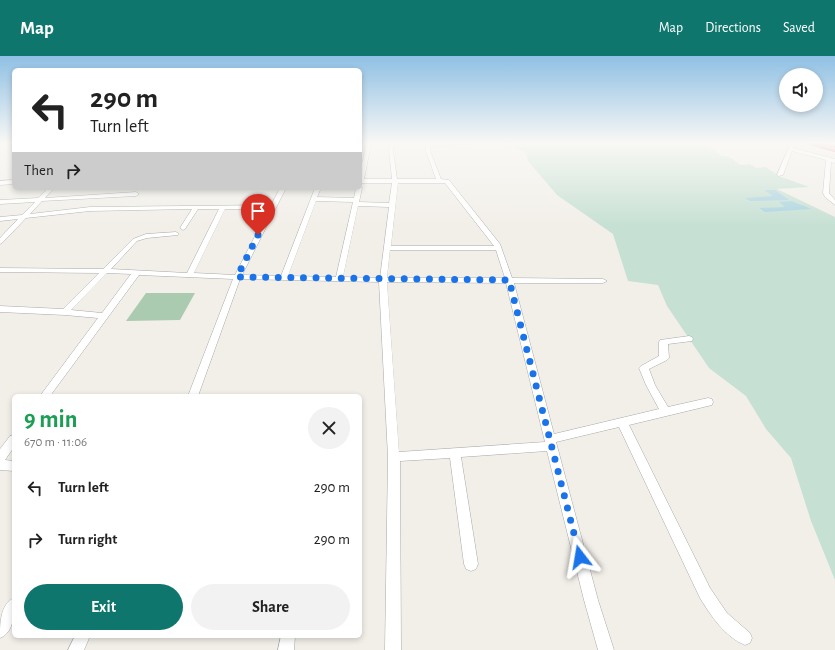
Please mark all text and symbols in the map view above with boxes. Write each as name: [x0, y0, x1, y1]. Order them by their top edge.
text: Map: [20, 19, 54, 38]
text: Map: [659, 21, 683, 35]
text: Directions: [705, 21, 761, 35]
text: Saved: [783, 21, 815, 35]
map controls: [779, 68, 823, 112]
button: sound: [779, 68, 823, 112]
icon: left: [24, 84, 76, 136]
text: 290 m: [90, 85, 158, 113]
text: Turn left: [90, 118, 149, 136]
icon: right: [62, 160, 84, 182]
text: Then: [24, 163, 54, 178]
pin: [241, 194, 275, 235]
icon: arrive: [247, 200, 269, 222]
button: close: [308, 407, 350, 449]
text: 9 min: [24, 408, 78, 432]
text: 670 m · 11:06: [24, 436, 87, 449]
icon: left: [24, 477, 46, 499]
text: Turn left: [58, 480, 109, 495]
text: 290 m: [314, 480, 350, 495]
icon: right: [24, 529, 46, 551]
text: Turn right: [58, 532, 117, 547]
text: 290 m: [314, 532, 350, 547]
position arrow: [559, 536, 601, 578]
button: Exit: [24, 584, 183, 630]
button: Share: [191, 584, 350, 630]

